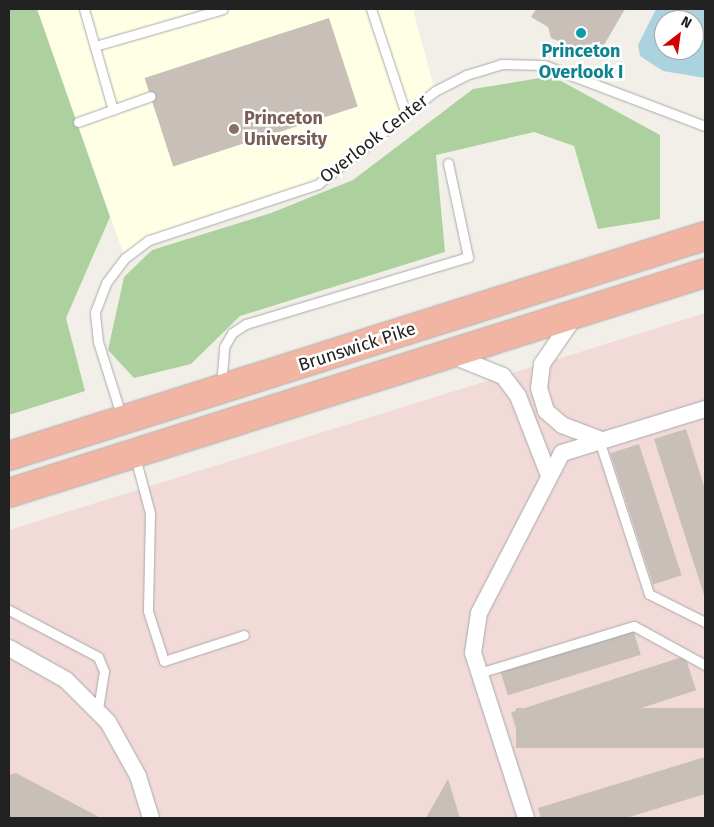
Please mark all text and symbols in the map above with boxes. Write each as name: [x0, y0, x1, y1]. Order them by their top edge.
north arrow: [654, 10, 704, 60]
text: N: [678, 13, 695, 32]
marker: Princeton Overlook I: [575, 27, 587, 39]
place label: Princeton Overlook I: [539, 41, 623, 84]
street label: Overlook Center: [316, 90, 432, 188]
place label: Princeton University: [244, 108, 327, 150]
marker: Princeton University: [228, 123, 240, 135]
street label: Brunswick Pike: [296, 318, 418, 376]

